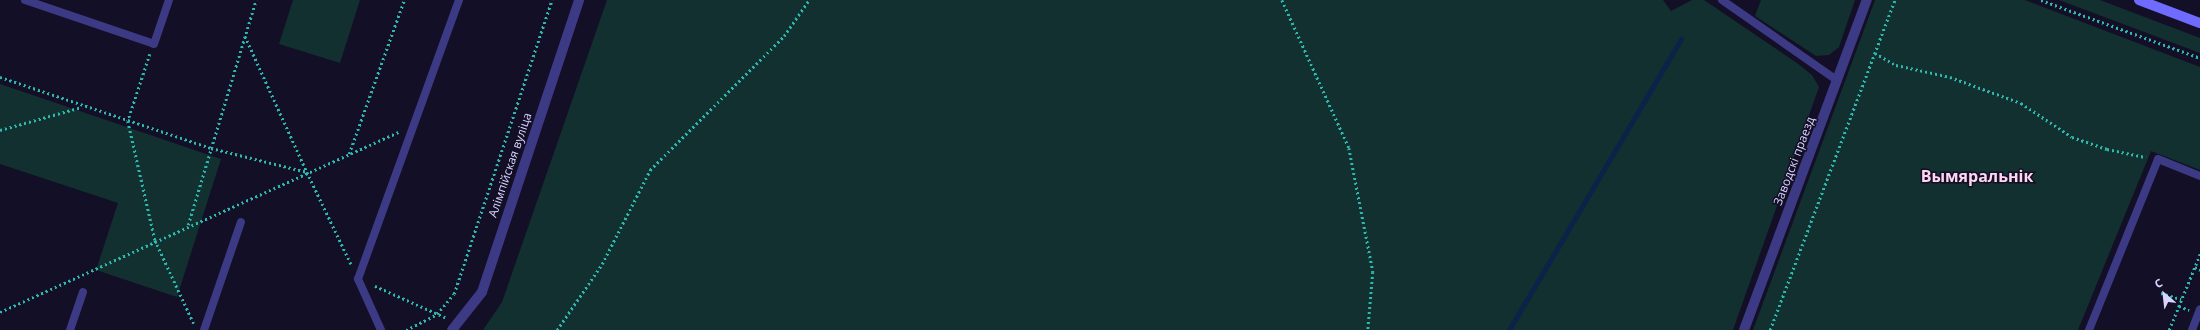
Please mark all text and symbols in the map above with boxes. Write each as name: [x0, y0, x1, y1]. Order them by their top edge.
street label: Алімпійская вуліца: [485, 111, 535, 219]
street label: Заводскі праезд: [1770, 115, 1818, 207]
district label: Вымяральнік: [1921, 166, 2033, 186]
north arrow: [2144, 274, 2184, 314]
text: С: [2152, 275, 2165, 291]

